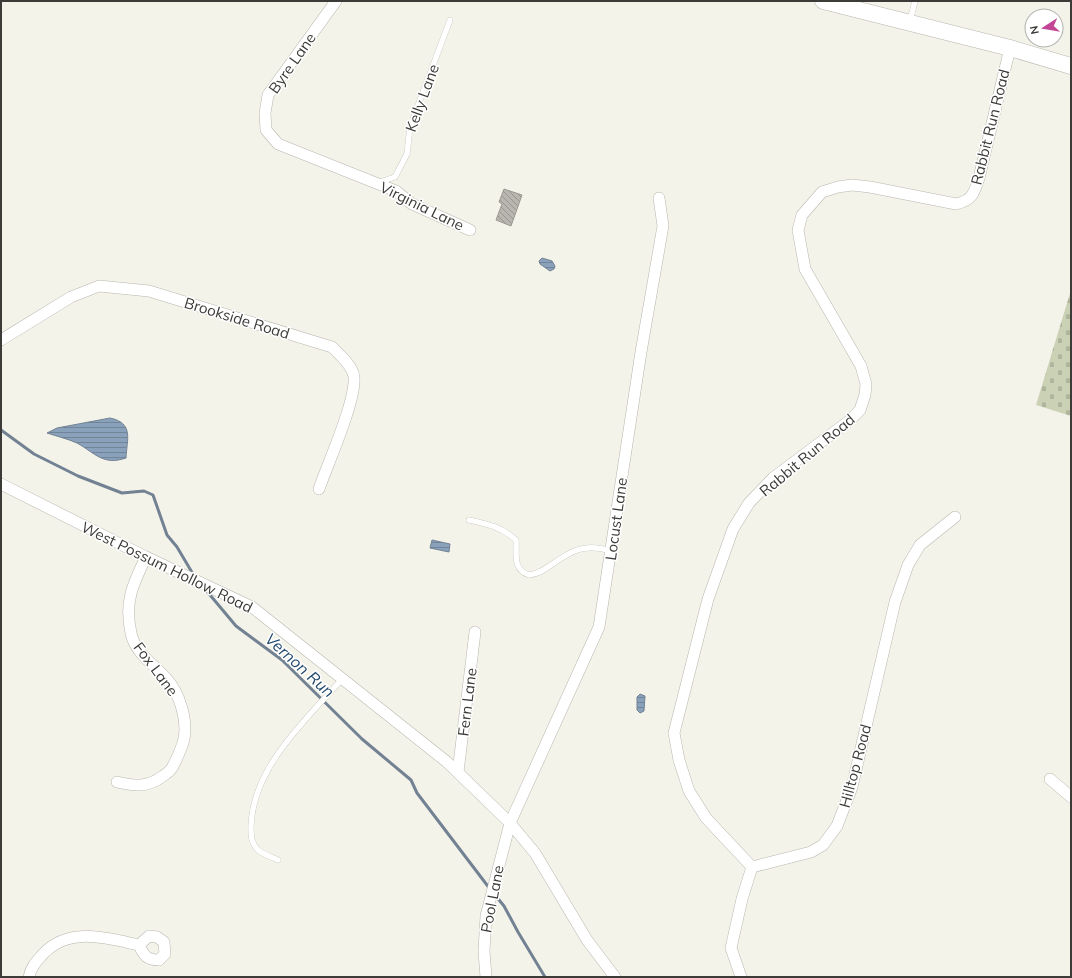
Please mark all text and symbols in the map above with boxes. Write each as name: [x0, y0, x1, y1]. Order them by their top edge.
north arrow: [1024, 8, 1064, 48]
text: N: [1027, 25, 1042, 36]
street label: Byre Lane: [264, 29, 320, 97]
street label: Kelly Lane: [401, 62, 443, 134]
street label: Rabbit Run Road: [966, 67, 1014, 187]
street label: Virginia Lane: [377, 177, 467, 235]
street label: Brookside Road: [182, 293, 292, 343]
street label: Rabbit Run Road: [755, 410, 859, 500]
street label: Locust Lane: [601, 476, 631, 562]
street label: West Possum Hollow Road: [78, 517, 256, 617]
water label: Vernon Run: [261, 629, 339, 701]
street label: Fox Lane: [130, 638, 182, 700]
street label: Fern Lane: [453, 667, 481, 737]
street label: Hilltop Road: [835, 722, 875, 810]
street label: Pool Lane: [476, 864, 508, 934]

